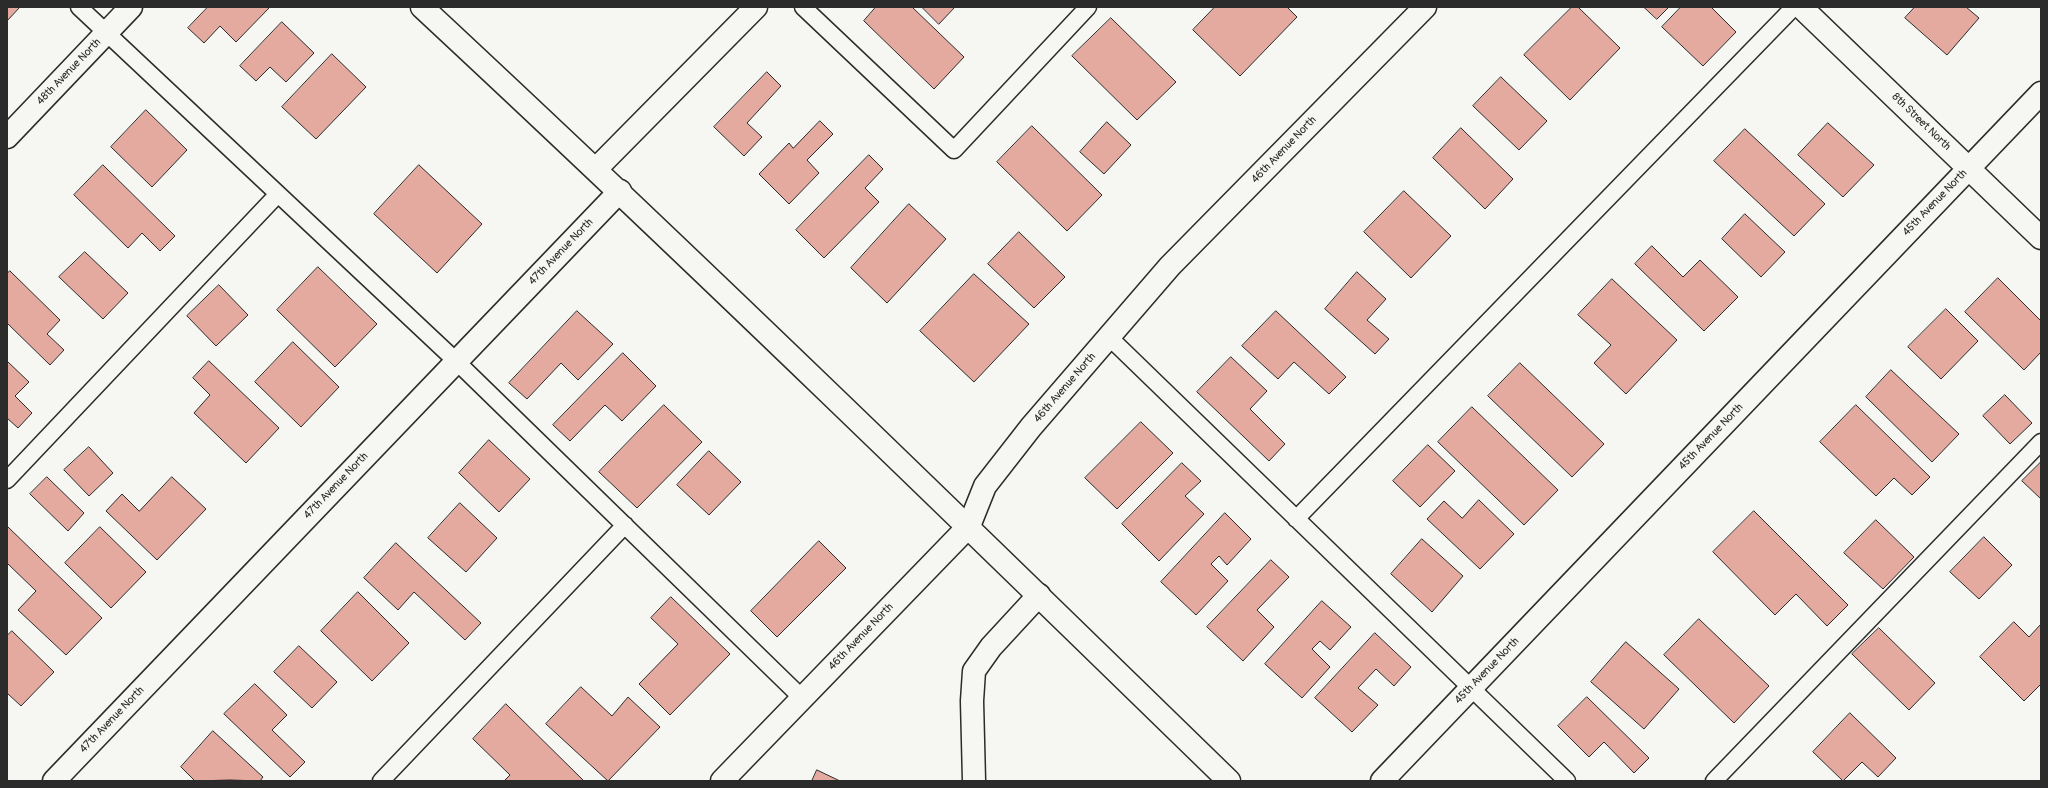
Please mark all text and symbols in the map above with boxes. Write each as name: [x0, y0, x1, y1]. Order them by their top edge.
street label: 48th Avenue North: [34, 36, 104, 108]
street label: 8th Street North: [1889, 91, 1953, 153]
street label: 46th Avenue North: [1249, 114, 1319, 186]
street label: 45th Avenue North: [1900, 167, 1970, 239]
street label: 47th Avenue North: [526, 216, 596, 288]
street label: 46th Avenue North: [1031, 351, 1099, 425]
street label: 45th Avenue North: [1676, 401, 1746, 473]
street label: 47th Avenue North: [301, 450, 371, 522]
street label: 46th Avenue North: [826, 601, 896, 673]
street label: 45th Avenue North: [1452, 635, 1522, 707]
street label: 47th Avenue North: [77, 684, 147, 756]

